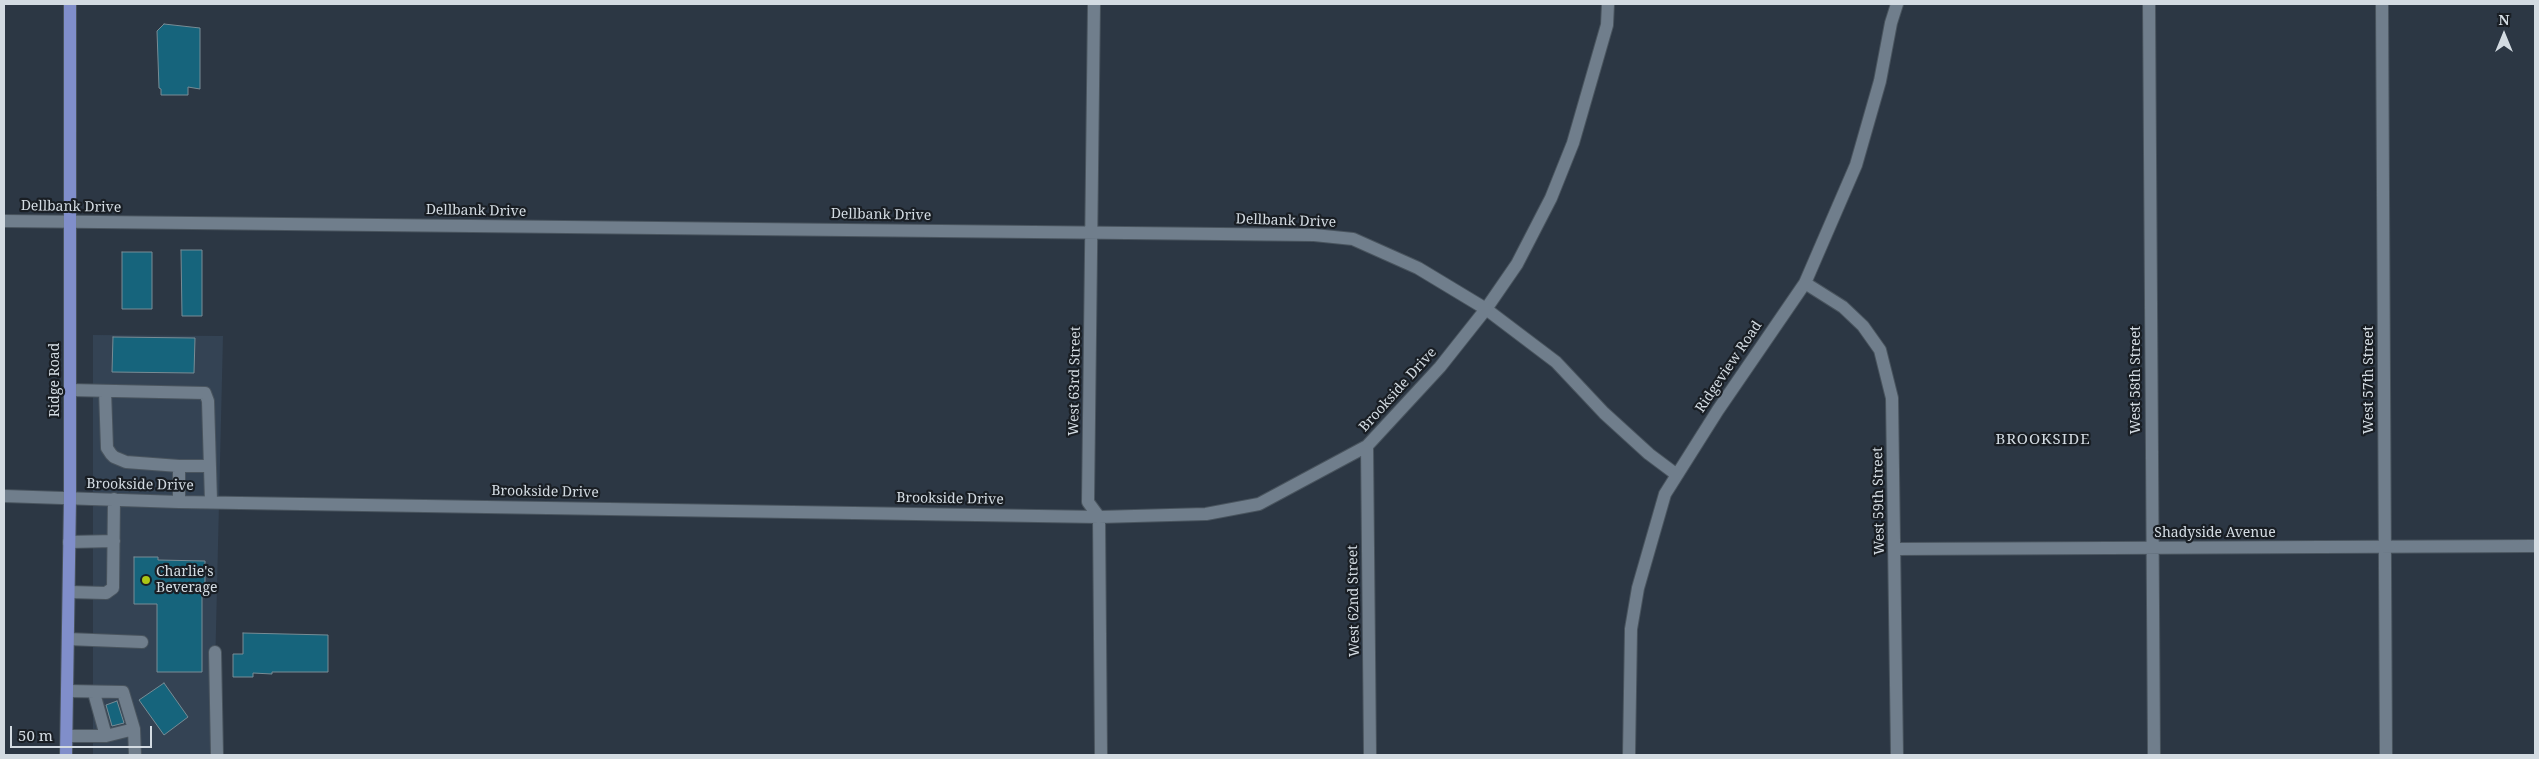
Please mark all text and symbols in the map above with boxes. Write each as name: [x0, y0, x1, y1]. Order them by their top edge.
north arrow: [2479, 10, 2529, 60]
text: N: [2498, 10, 2510, 29]
street label: Dellbank Drive: [21, 198, 121, 216]
street label: Dellbank Drive: [426, 202, 526, 220]
street label: Dellbank Drive: [831, 206, 931, 224]
street label: Dellbank Drive: [1235, 211, 1337, 231]
street label: Ridgeview Road: [1692, 318, 1766, 416]
street label: West 63rd Street: [1066, 326, 1084, 436]
street label: West 58th Street: [2128, 326, 2144, 434]
street label: West 57th Street: [2361, 326, 2377, 434]
street label: Ridge Road: [47, 343, 63, 417]
street label: Brookside Drive: [1356, 344, 1440, 436]
district label: BROOKSIDE: [1994, 431, 2092, 449]
street label: West 59th Street: [1870, 447, 1888, 555]
street label: Brookside Drive: [86, 476, 194, 494]
street label: Brookside Drive: [491, 483, 599, 501]
street label: Brookside Drive: [896, 490, 1004, 508]
street label: Shadyside Avenue: [2154, 525, 2276, 541]
street label: West 62nd Street: [1345, 545, 1363, 657]
place label: Charlie's Beverage: [156, 564, 217, 596]
marker: Charlie's Beverage: [140, 574, 152, 586]
scale bar: [12, 716, 155, 748]
text: 50 m: [18, 725, 53, 745]

